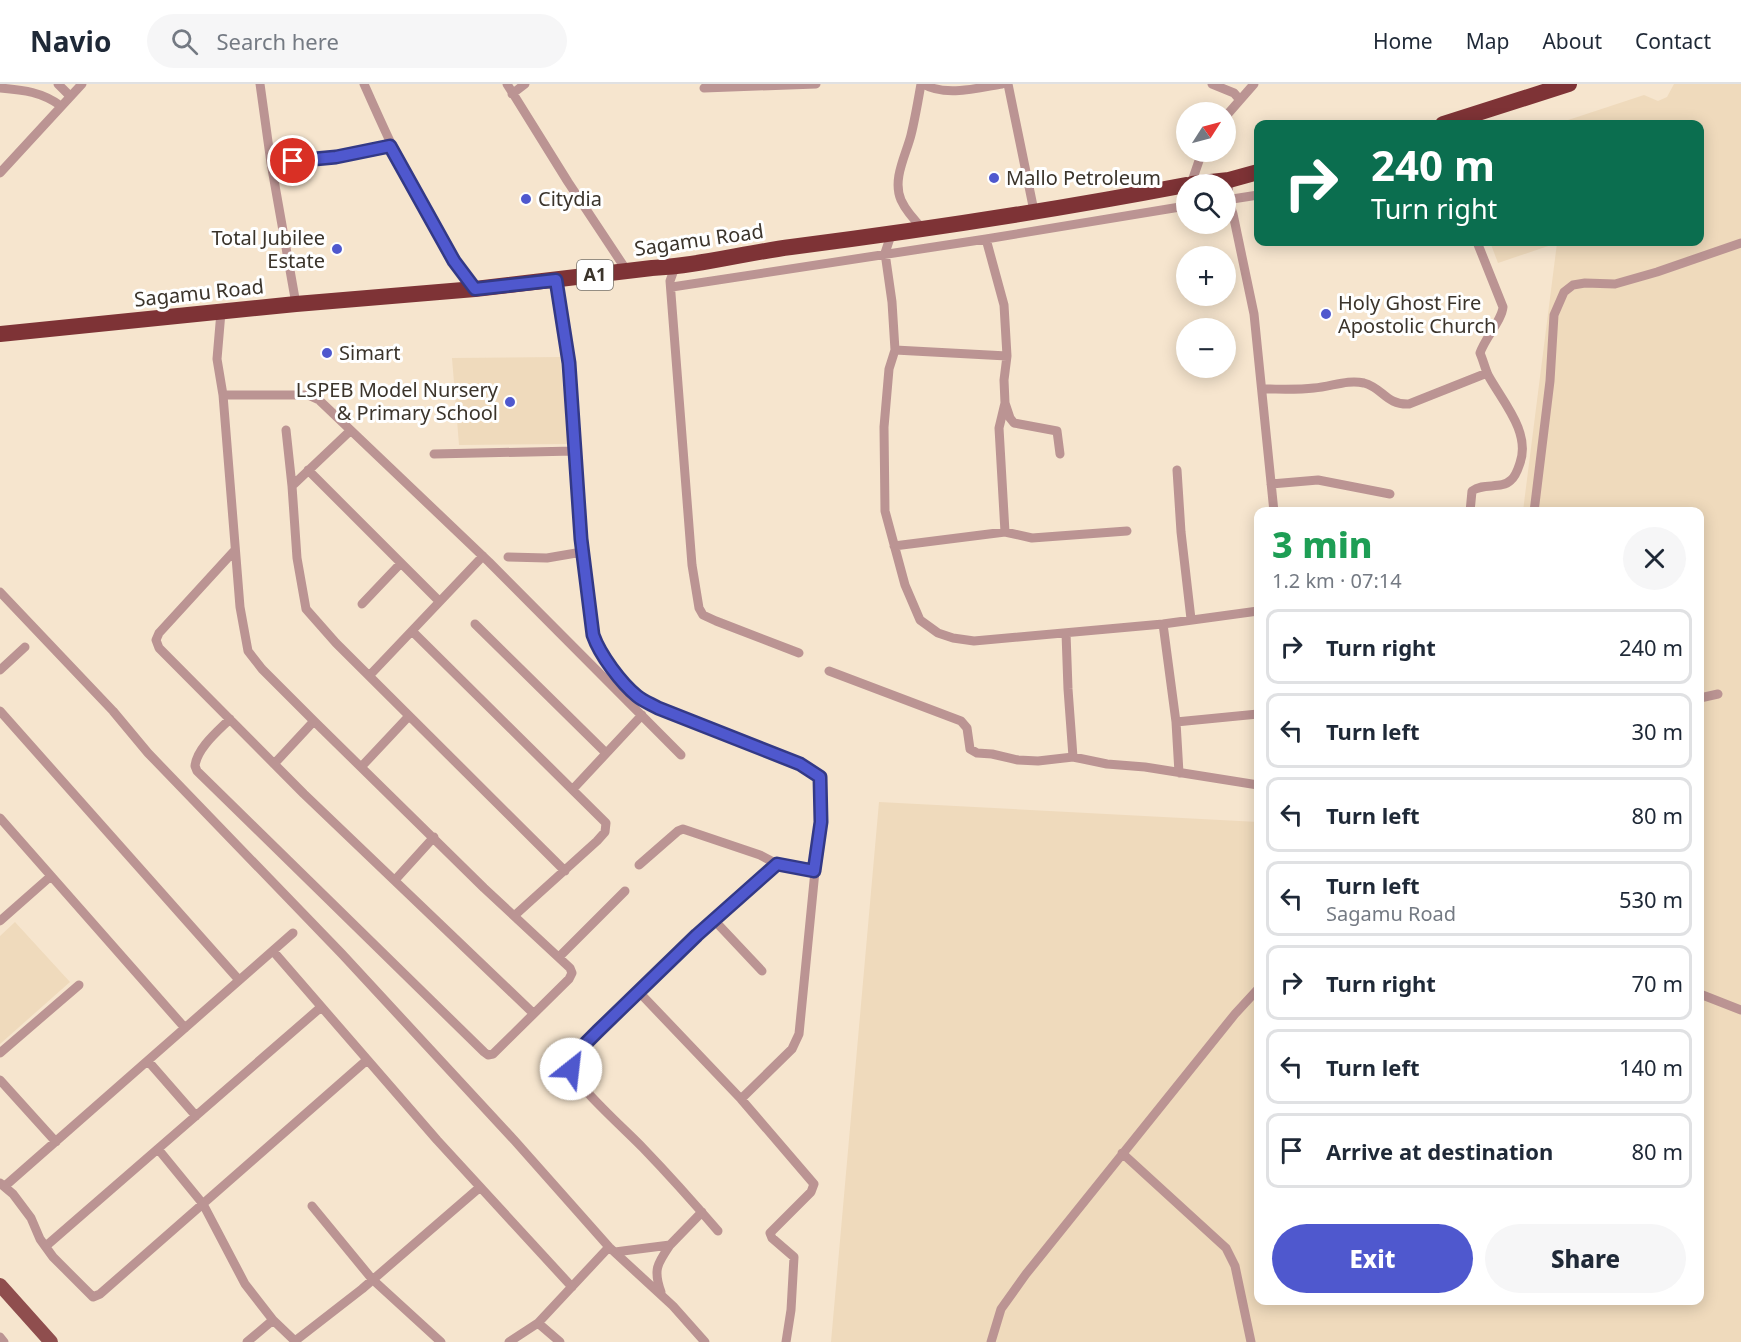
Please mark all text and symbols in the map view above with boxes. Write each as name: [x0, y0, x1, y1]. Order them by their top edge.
search box: [147, 14, 567, 68]
text: Navio: [30, 22, 111, 60]
icon: search: [168, 25, 201, 58]
text: Search here: [216, 26, 339, 56]
text: Home: [1373, 27, 1433, 55]
text: Map: [1466, 27, 1509, 55]
text: About: [1542, 27, 1602, 55]
text: Contact: [1635, 27, 1711, 55]
north arrow: [1176, 102, 1236, 162]
map controls: [1176, 102, 1236, 378]
pin: [267, 135, 318, 186]
text: 240 m: [1371, 136, 1495, 193]
icon: arrive: [276, 144, 309, 177]
icon: right: [1272, 144, 1350, 222]
place label: Mallo Petroleum: [1006, 164, 1161, 191]
marker: Mallo Petroleum: [987, 171, 1001, 185]
button: search: [1176, 174, 1236, 234]
place label: Citydia: [538, 185, 602, 212]
text: Turn right: [1371, 190, 1497, 227]
marker: Citydia: [519, 192, 533, 206]
street label: Sagamu Road: [633, 217, 765, 262]
place label: Total Jubilee Estate: [211, 224, 325, 274]
marker: Total Jubilee Estate: [330, 242, 344, 256]
button: +: [1176, 246, 1236, 306]
road number: A1: [577, 260, 613, 290]
street label: Sagamu Road: [133, 272, 265, 313]
place label: Holy Ghost Fire Apostolic Church: [1338, 289, 1496, 339]
marker: Holy Ghost Fire Apostolic Church: [1319, 307, 1333, 321]
button: −: [1176, 318, 1236, 378]
place label: Simart: [339, 339, 401, 366]
marker: Simart: [320, 346, 334, 360]
place label: LSPEB Model Nursery & Primary School: [296, 376, 499, 426]
marker: LSPEB Model Nursery & Primary School: [503, 395, 517, 409]
text: 3 min: [1272, 520, 1373, 569]
button: close: [1623, 527, 1686, 590]
text: 1.2 km · 07:14: [1272, 567, 1402, 594]
icon: right: [1275, 630, 1308, 663]
text: Turn right: [1326, 632, 1436, 662]
text: 240 m: [1619, 632, 1683, 662]
icon: left: [1275, 714, 1308, 747]
text: Turn left: [1326, 716, 1420, 746]
text: 30 m: [1632, 716, 1683, 746]
icon: left: [1275, 798, 1308, 831]
text: Turn left: [1326, 800, 1420, 830]
text: 80 m: [1632, 800, 1683, 830]
text: Turn left: [1326, 870, 1420, 900]
icon: left: [1275, 882, 1308, 915]
text: 530 m: [1619, 884, 1683, 914]
text: Sagamu Road: [1326, 900, 1456, 927]
icon: right: [1275, 966, 1308, 999]
text: Turn right: [1326, 968, 1436, 998]
text: 70 m: [1632, 968, 1683, 998]
position arrow: [539, 1037, 603, 1101]
icon: left: [1275, 1050, 1308, 1083]
text: Turn left: [1326, 1052, 1420, 1082]
text: 140 m: [1619, 1052, 1683, 1082]
icon: arrive: [1275, 1134, 1308, 1167]
text: Arrive at destination: [1326, 1136, 1553, 1166]
text: 80 m: [1632, 1136, 1683, 1166]
button: Exit: [1272, 1224, 1473, 1293]
button: Share: [1485, 1224, 1686, 1293]

